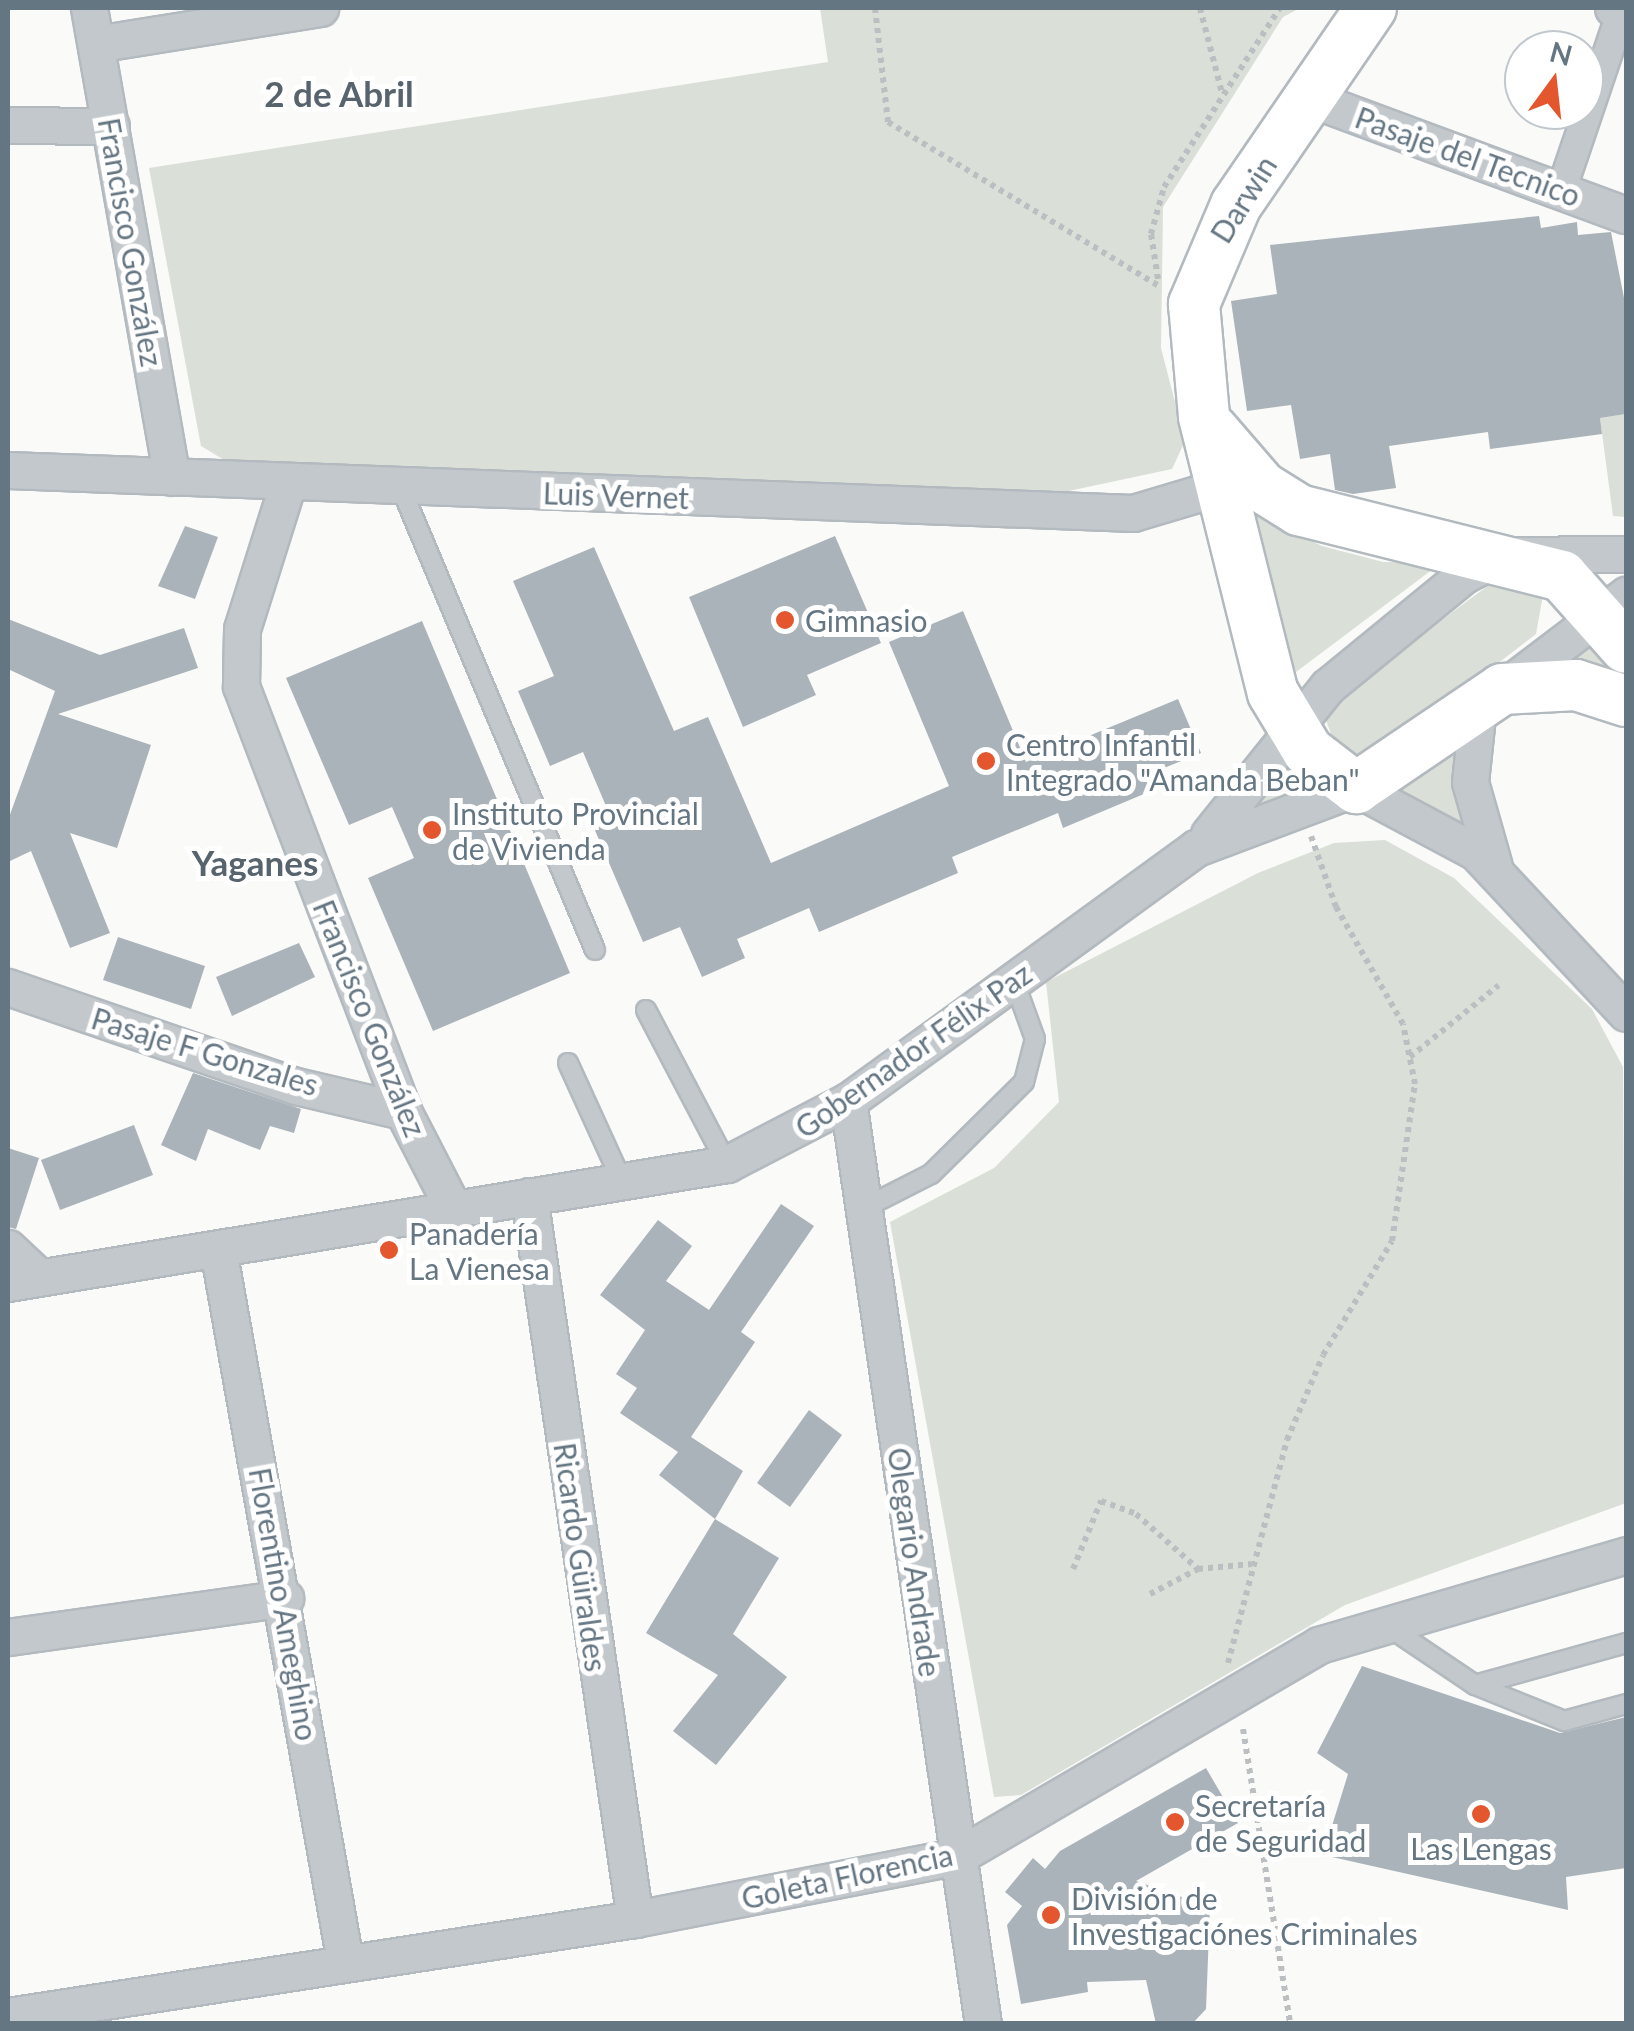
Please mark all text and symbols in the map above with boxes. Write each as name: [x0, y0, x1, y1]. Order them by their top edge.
north arrow: [1504, 30, 1604, 130]
text: N: [1546, 34, 1576, 72]
district label: 2 de Abril: [264, 72, 414, 114]
street label: Pasaje del Tecnico: [1350, 98, 1586, 214]
street label: Francisco González: [91, 115, 171, 369]
street label: Darwin: [1202, 149, 1284, 249]
street label: Luis Vernet: [542, 474, 690, 516]
place label: Gimnasio: [805, 602, 928, 638]
marker: Gimnasio: [774, 609, 796, 631]
place label: Centro Infantil Integrado "Amanda Beban": [1006, 726, 1360, 796]
marker: Centro Infantil Integrado "Amanda Beban": [975, 750, 997, 772]
place label: Instituto Provincial de Vivienda: [452, 795, 699, 866]
marker: Instituto Provincial de Vivienda: [421, 819, 443, 841]
district label: Yaganes: [192, 841, 318, 883]
street label: Francisco González: [306, 895, 434, 1141]
street label: Gobernador Félix Paz: [788, 955, 1038, 1145]
street label: Pasaje F Gonzales: [87, 999, 323, 1103]
place label: Panadería La Vienesa: [409, 1215, 551, 1286]
marker: Panadería La Vienesa: [378, 1239, 400, 1261]
street label: Ricardo Güiraldes: [547, 1440, 615, 1674]
street label: Olegario Andrade: [881, 1445, 949, 1679]
street label: Florentino Ameghino: [242, 1464, 326, 1744]
place label: Secretaría de Seguridad: [1195, 1787, 1366, 1858]
marker: Las Lengas: [1470, 1803, 1492, 1825]
marker: Secretaría de Seguridad: [1164, 1811, 1186, 1833]
place label: Las Lengas: [1410, 1830, 1552, 1866]
street label: Goleta Florencia: [738, 1836, 956, 1916]
place label: División de Investigaciónes Criminales: [1071, 1880, 1418, 1950]
marker: División de Investigaciónes Criminales: [1040, 1904, 1062, 1926]

